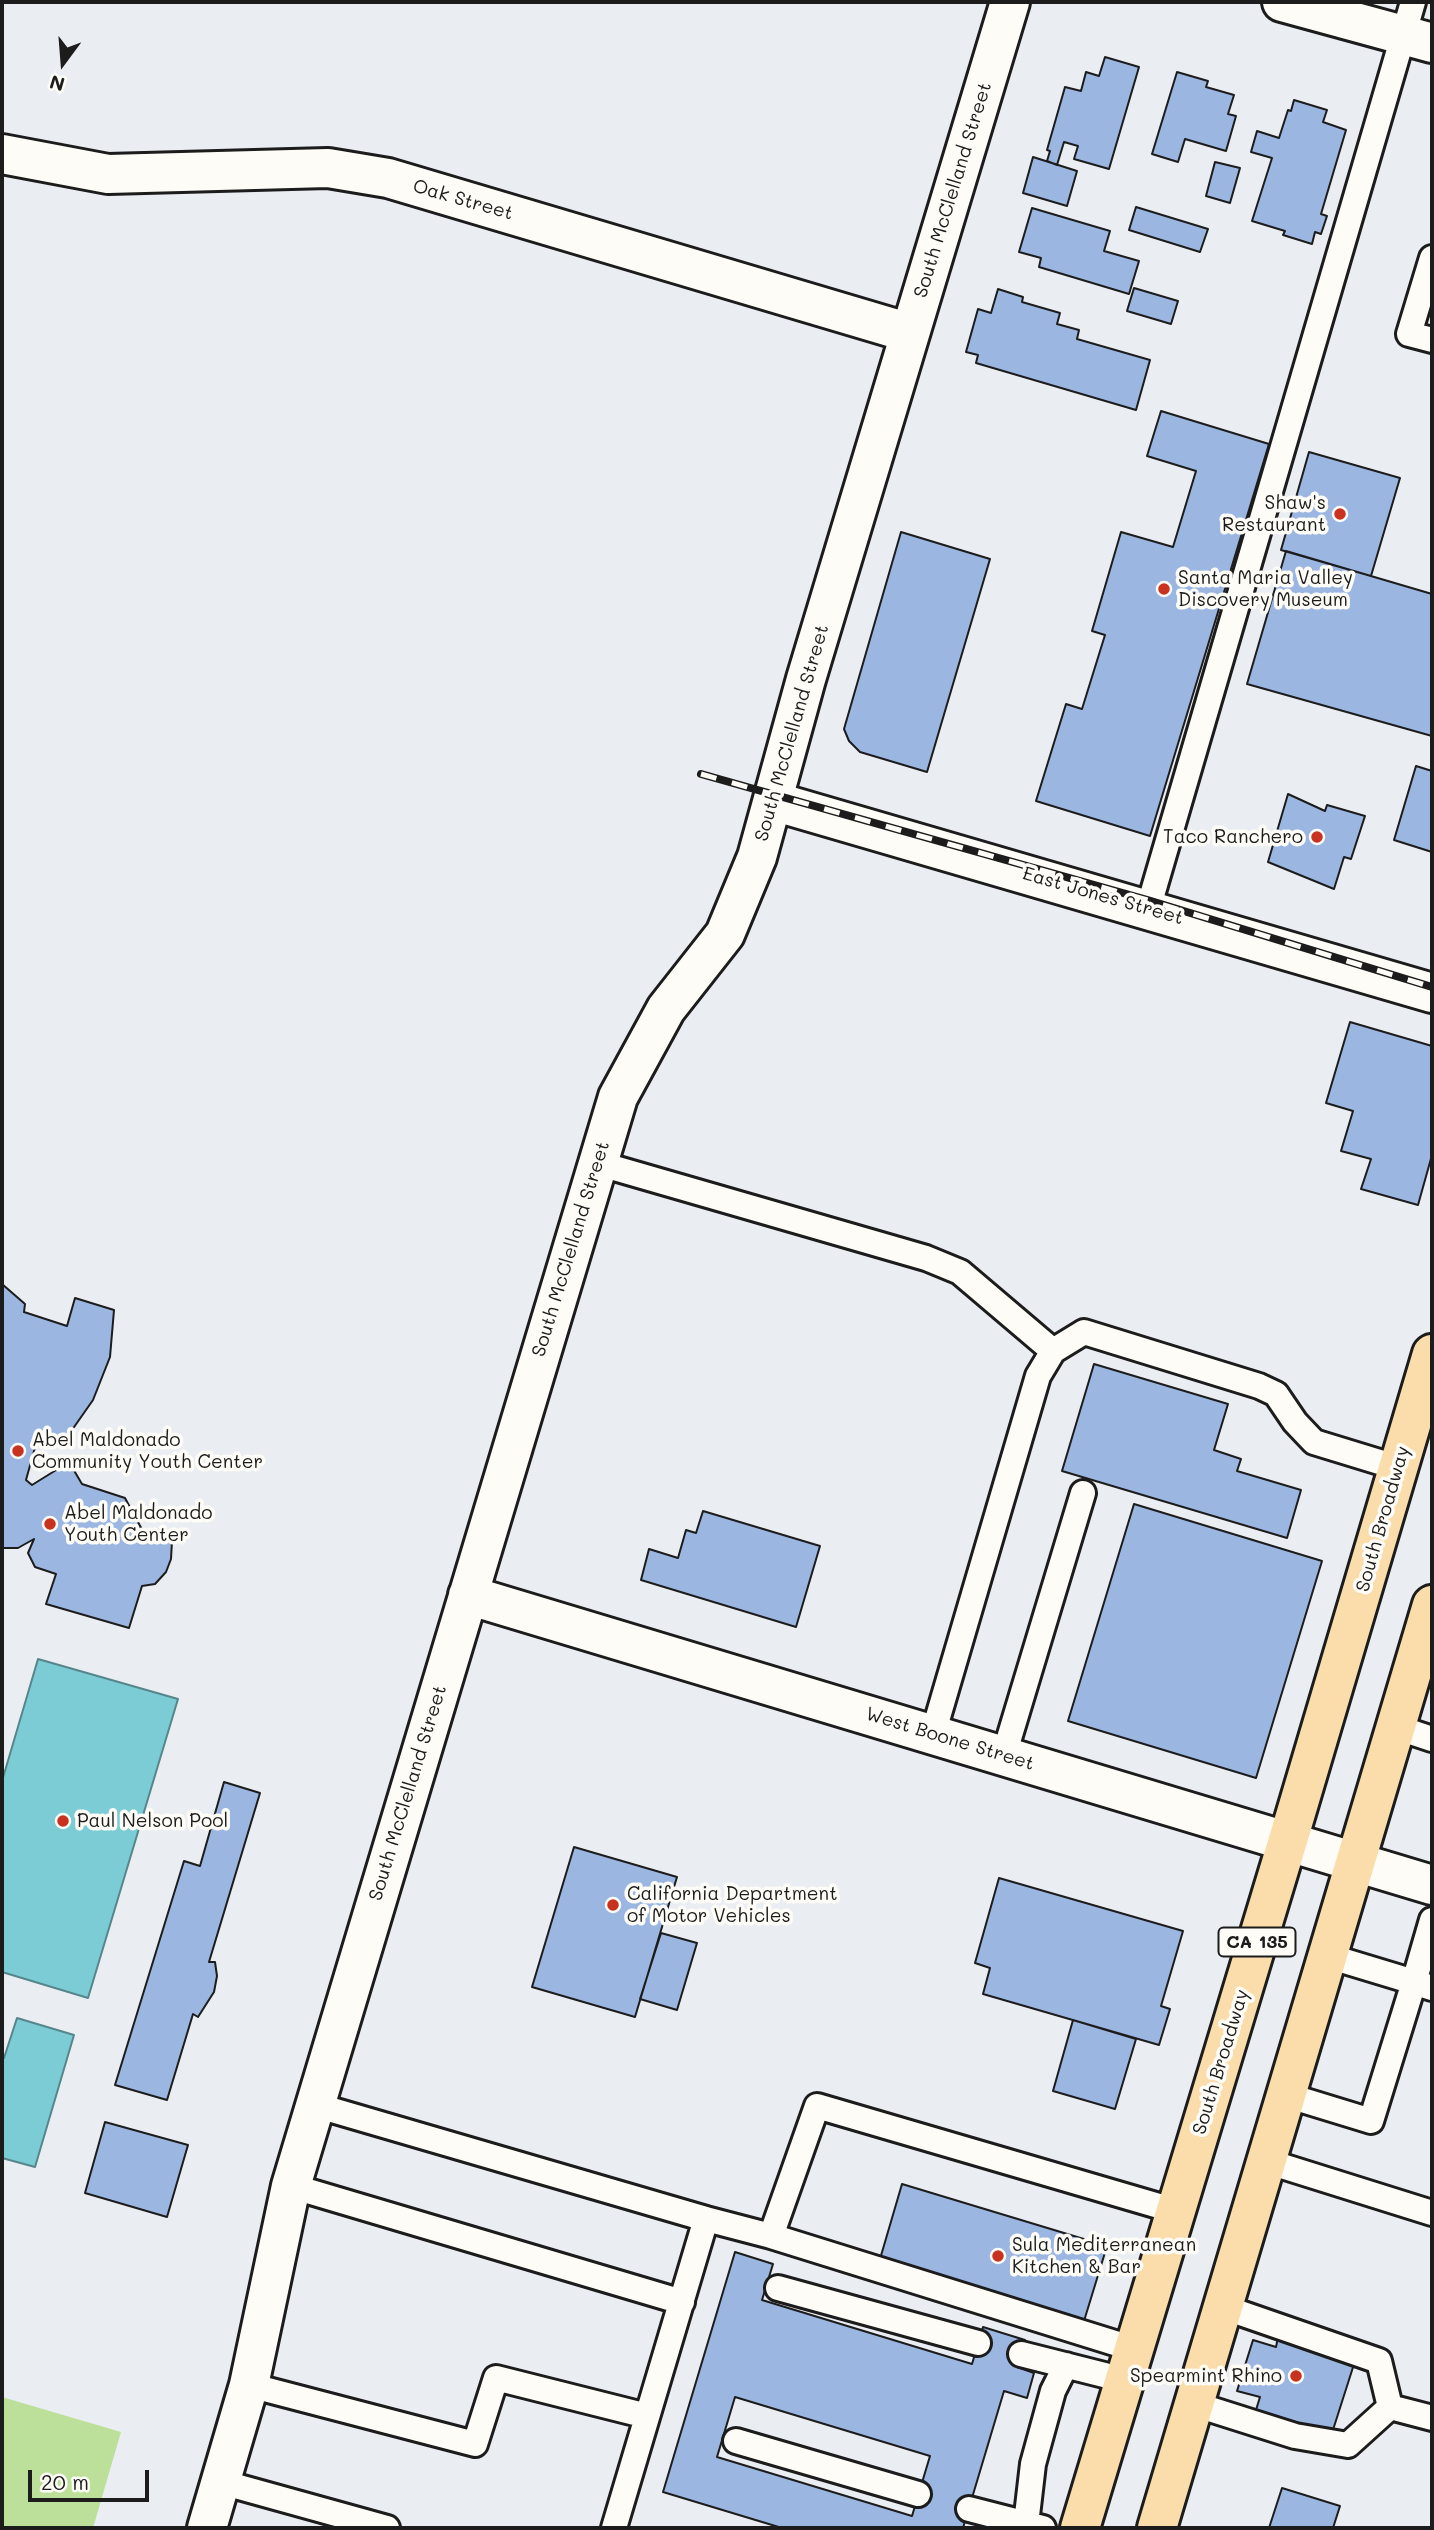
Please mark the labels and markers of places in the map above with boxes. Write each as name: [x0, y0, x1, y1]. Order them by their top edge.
place label: Shaw's Restaurant: [1222, 492, 1326, 536]
marker: Shaw's Restaurant: [1332, 506, 1348, 522]
place label: Santa Maria Valley Discovery Museum: [1178, 567, 1353, 611]
marker: Santa Maria Valley Discovery Museum: [1156, 581, 1172, 597]
place label: Taco Ranchero: [1163, 826, 1303, 848]
marker: Taco Ranchero: [1309, 829, 1325, 845]
place label: Abel Maldonado Community Youth Center: [32, 1429, 263, 1473]
marker: Abel Maldonado Community Youth Center: [10, 1443, 26, 1459]
place label: Abel Maldonado Youth Center: [64, 1502, 213, 1546]
marker: Abel Maldonado Youth Center: [42, 1516, 58, 1532]
place label: Paul Nelson Pool: [77, 1810, 228, 1832]
marker: Paul Nelson Pool: [55, 1813, 71, 1829]
place label: California Department of Motor Vehicles: [627, 1883, 838, 1927]
marker: California Department of Motor Vehicles: [605, 1897, 621, 1913]
place label: Sula Mediterranean Kitchen & Bar: [1012, 2234, 1196, 2278]
marker: Sula Mediterranean Kitchen & Bar: [990, 2248, 1006, 2264]
place label: Spearmint Rhino: [1130, 2365, 1282, 2387]
marker: Spearmint Rhino: [1288, 2368, 1304, 2384]

